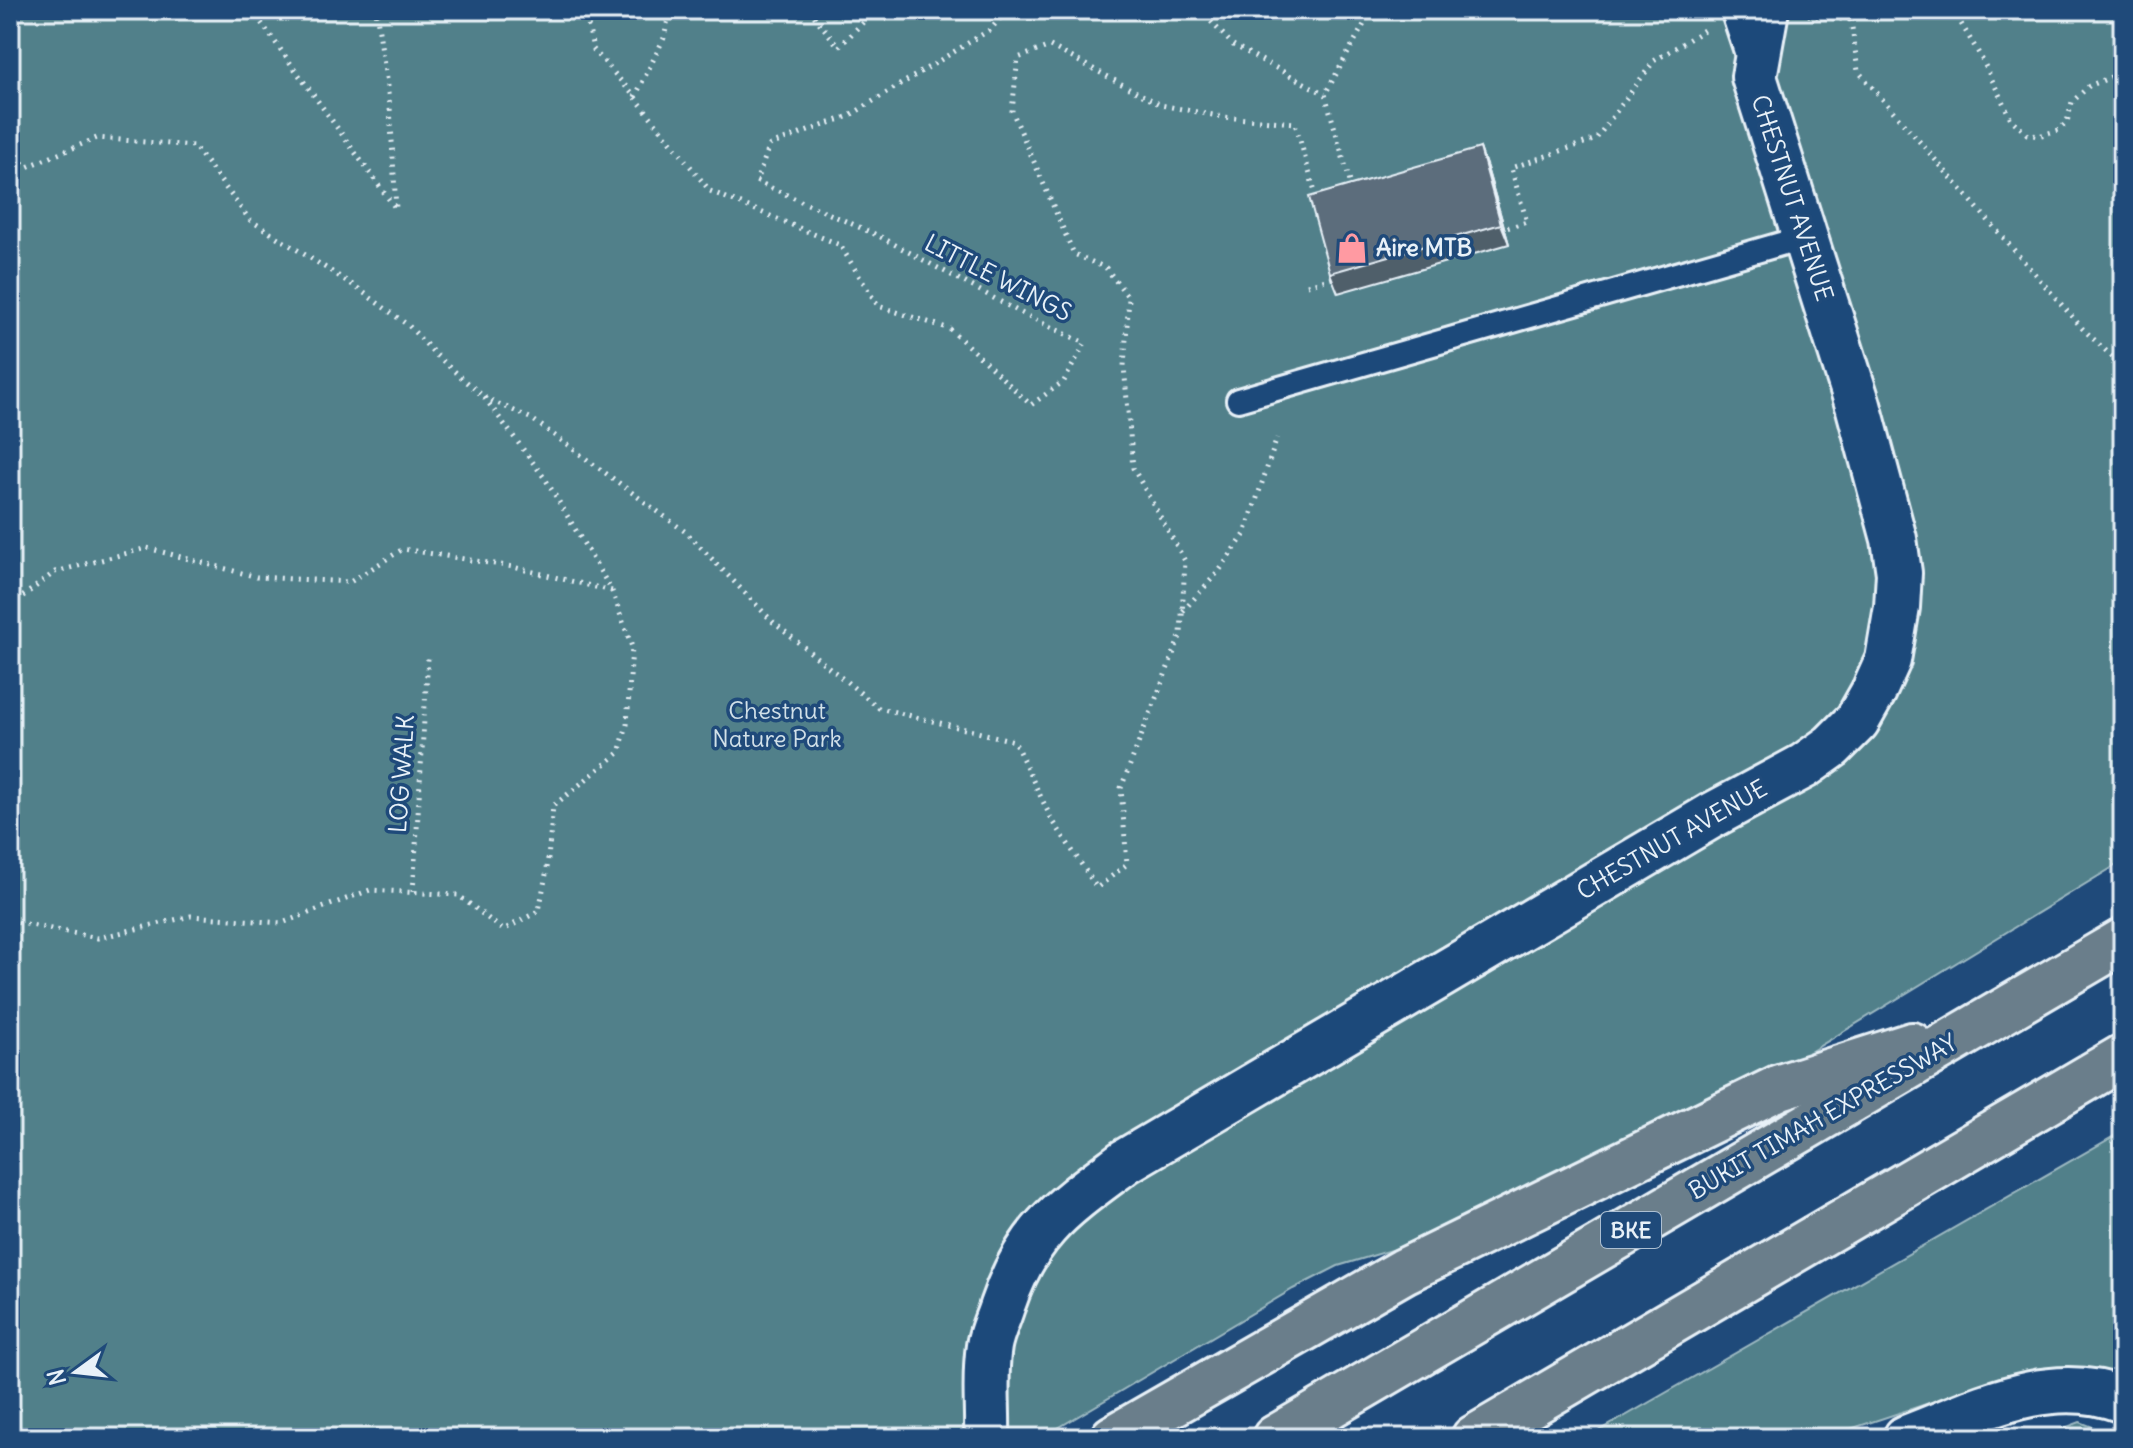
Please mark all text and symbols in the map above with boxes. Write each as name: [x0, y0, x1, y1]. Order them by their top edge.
street label: CHESTNUT AVENUE: [1746, 91, 1840, 304]
street label: LITTLE WINGS: [920, 227, 1077, 327]
shop icon: Aire MTB: [1335, 231, 1369, 265]
place label: Aire MTB: [1376, 232, 1472, 262]
park label: Chestnut Nature Park: [712, 695, 842, 753]
street label: LOG WALK: [382, 714, 420, 834]
street label: CHESTNUT AVENUE: [1571, 772, 1772, 906]
street label: BUKIT TIMAH EXPRESSWAY: [1683, 1027, 1962, 1205]
road number: BKE: [1601, 1212, 1661, 1248]
north arrow: [36, 1332, 116, 1412]
text: N: [41, 1366, 72, 1388]

